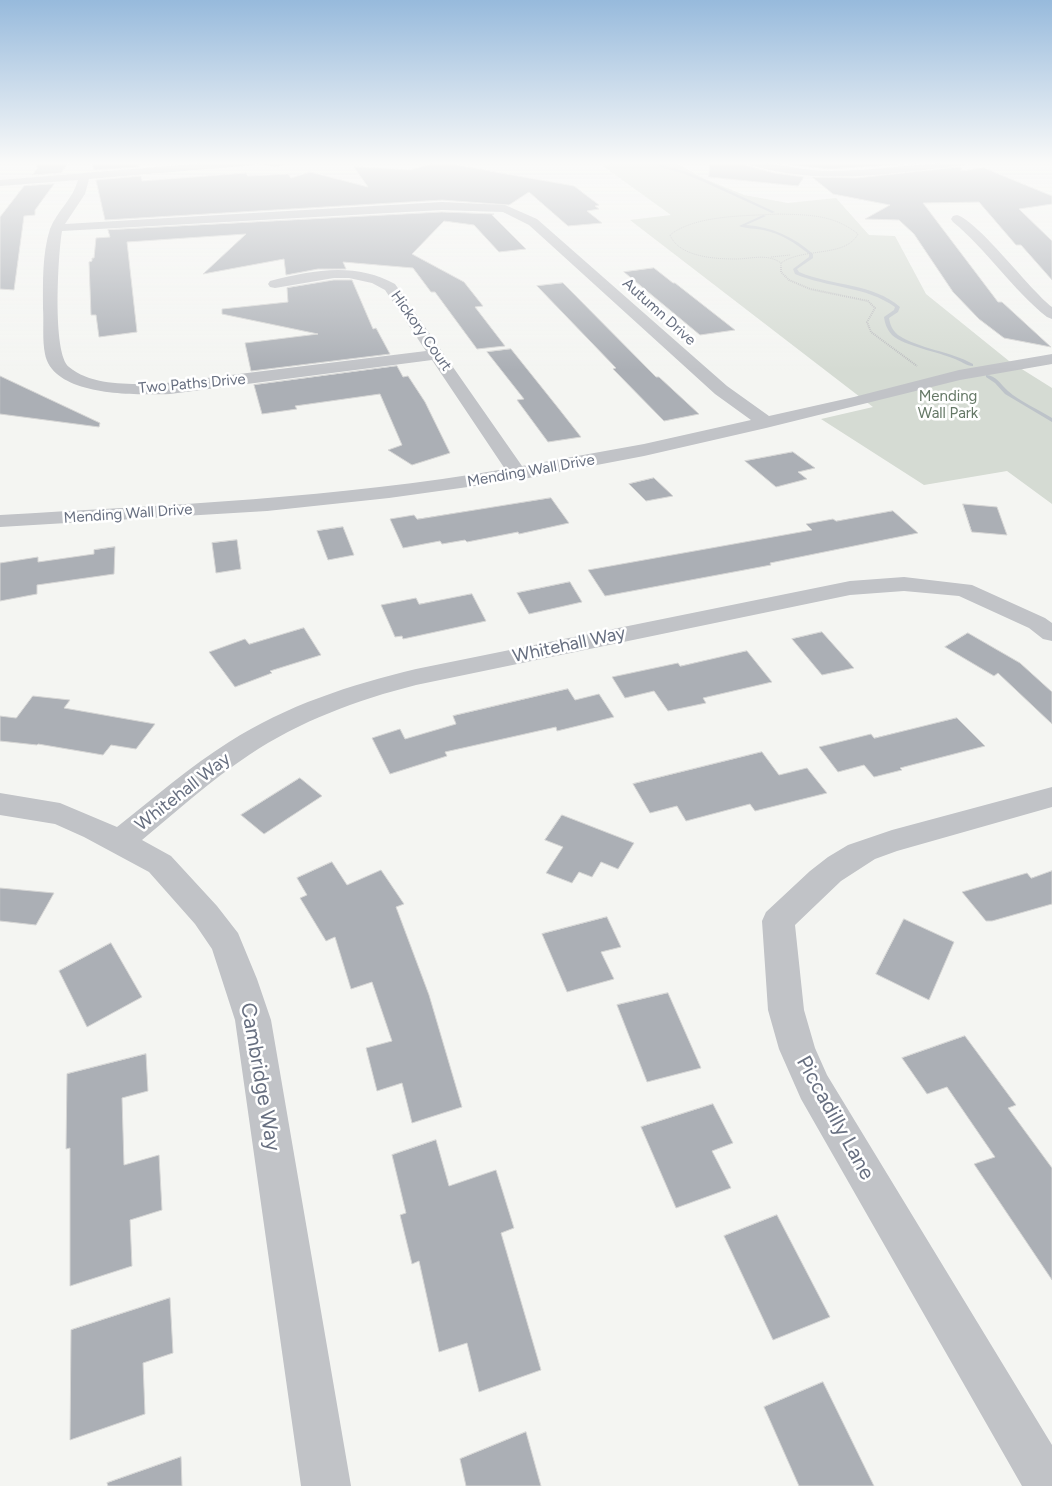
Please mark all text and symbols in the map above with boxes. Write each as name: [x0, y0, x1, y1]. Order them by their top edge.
street label: Autumn Drive: [619, 275, 699, 349]
street label: Hickory Court: [387, 287, 455, 375]
street label: Two Paths Drive: [138, 370, 246, 398]
park label: Mending Wall Park: [918, 388, 978, 423]
street label: Mending Wall Drive: [466, 451, 596, 491]
street label: Mending Wall Drive: [63, 501, 193, 527]
street label: Whitehall Way: [511, 623, 627, 667]
street label: Whitehall Way: [131, 748, 235, 836]
street label: Cambridge Way: [235, 1001, 285, 1153]
street label: Piccadilly Lane: [791, 1052, 879, 1184]

